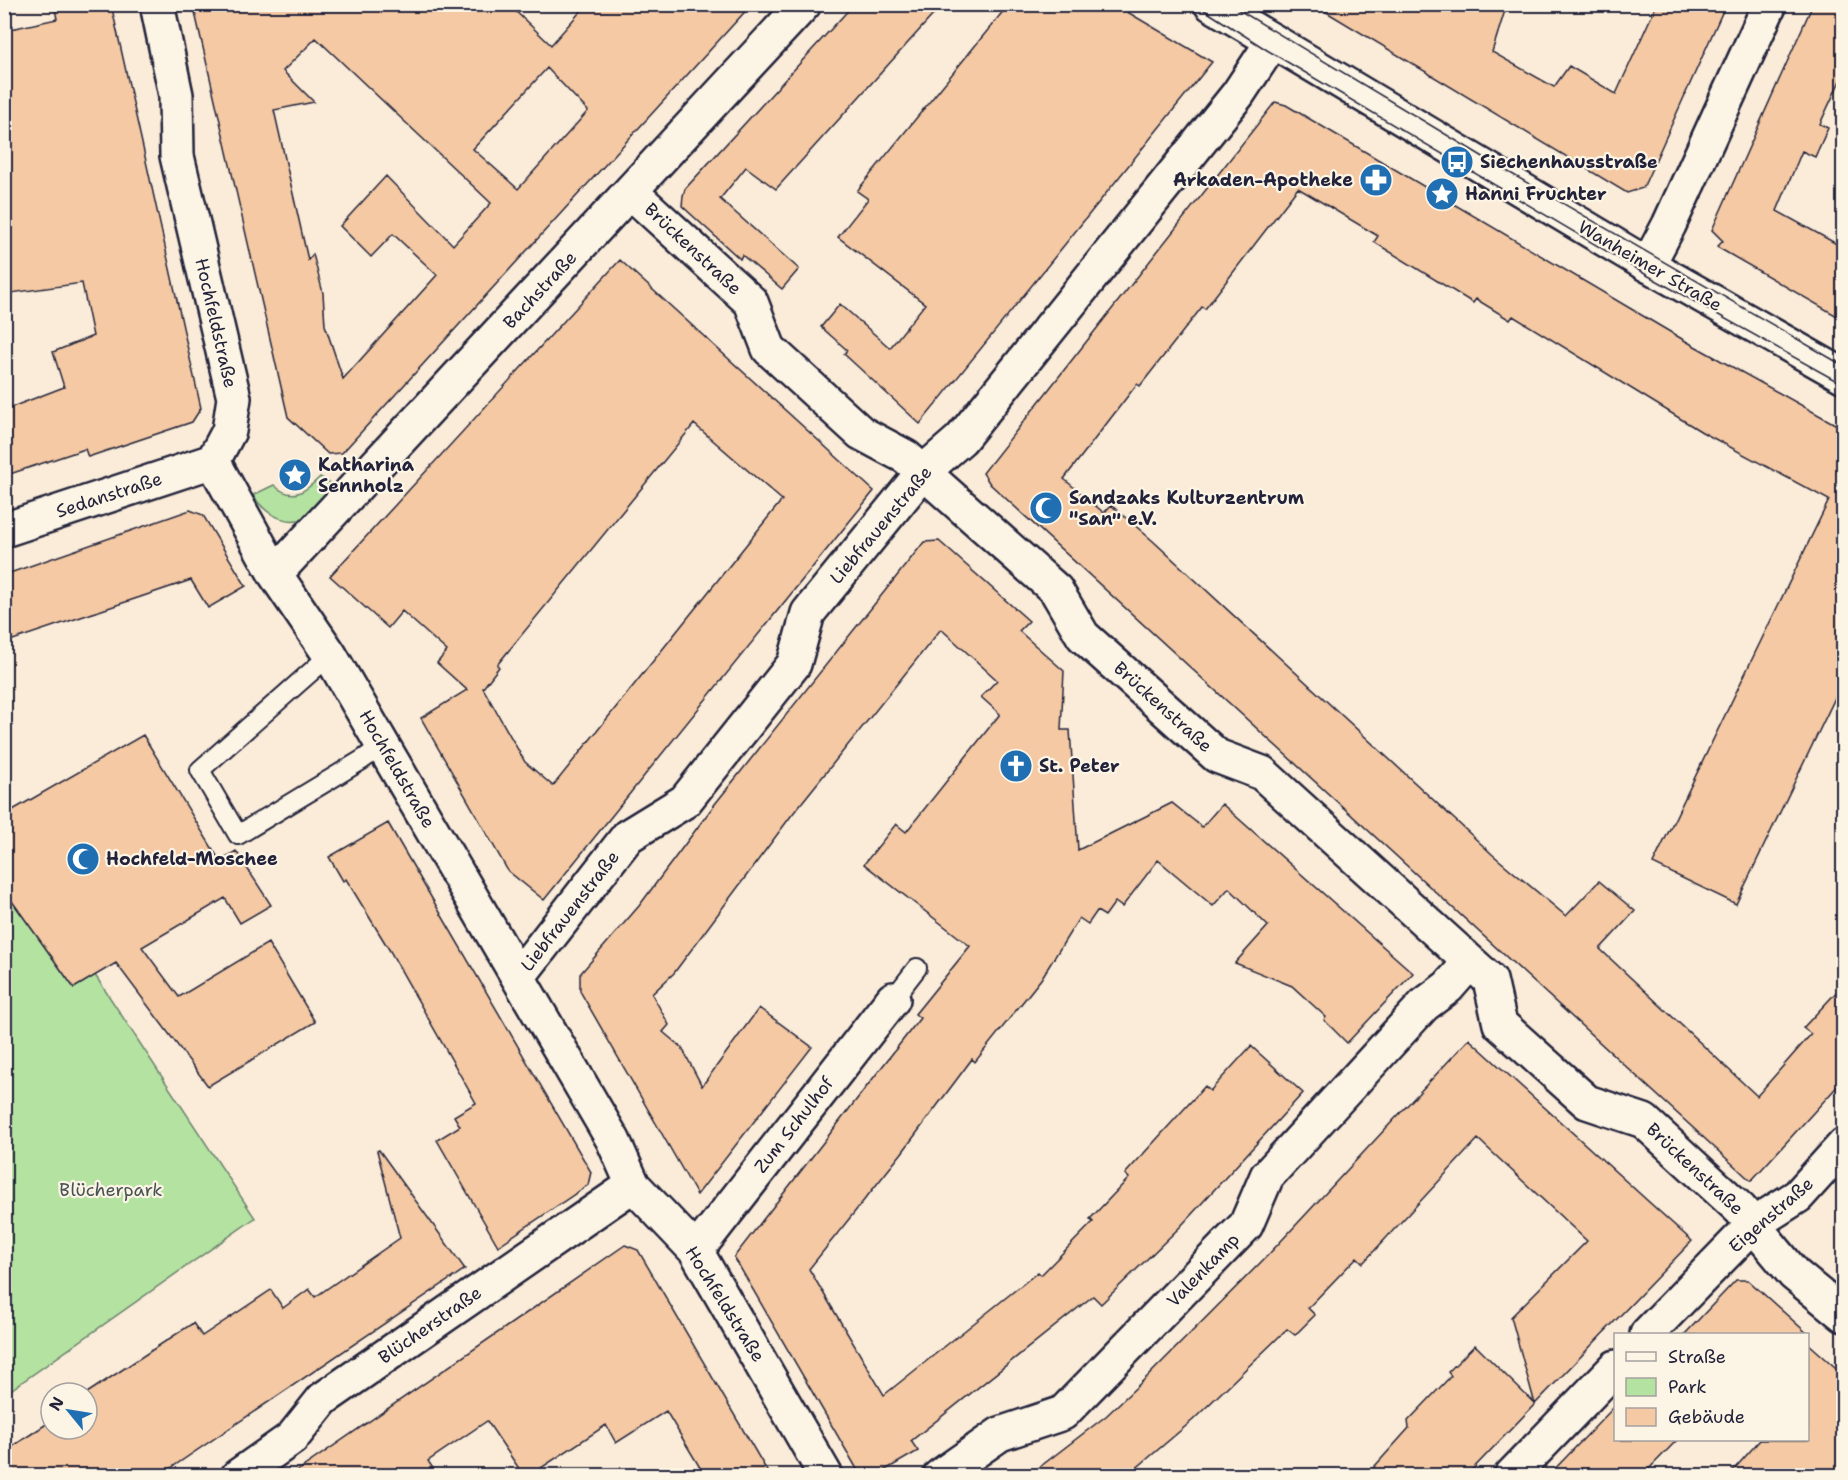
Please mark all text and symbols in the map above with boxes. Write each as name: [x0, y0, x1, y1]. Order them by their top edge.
bus stop icon: Siechenhausstraße: [1439, 144, 1475, 180]
place label: Siechenhausstraße: [1480, 150, 1658, 174]
pharmacy icon: Arkaden-Apotheke: [1358, 162, 1394, 198]
place label: Arkaden-Apotheke: [1173, 168, 1353, 192]
place icon: Hanni Fruchter: [1424, 176, 1460, 212]
place label: Hanni Fruchter: [1465, 182, 1607, 206]
street label: Brückenstraße: [639, 198, 747, 300]
street label: Wanheimer Straße: [1574, 215, 1726, 317]
street label: Bachstraße: [498, 246, 582, 334]
street label: Hochfeldstraße: [189, 256, 243, 390]
place label: Katharina Sennholz: [318, 453, 415, 498]
place icon: Katharina Sennholz: [277, 457, 313, 493]
street label: Liebfrauenstraße: [824, 461, 938, 589]
street label: Sedanstraße: [53, 467, 165, 523]
place label: Sandzaks Kulturzentrum "San" e.V.: [1069, 486, 1305, 531]
mosque icon: Sandzaks Kulturzentrum "San" e.V.: [1028, 490, 1064, 526]
street label: Brückenstraße: [1109, 656, 1217, 758]
street label: Hochfeldstraße: [353, 706, 441, 832]
church icon: St. Peter: [998, 748, 1034, 784]
place label: St. Peter: [1039, 754, 1120, 778]
mosque icon: Hochfeld-Moschee: [65, 841, 101, 877]
street label: Liebfrauenstraße: [515, 846, 625, 976]
place label: Hochfeld-Moschee: [106, 847, 278, 871]
street label: Zum Schulhof: [749, 1072, 839, 1178]
street label: Brückenstraße: [1641, 1118, 1749, 1220]
street label: Eigenstraße: [1724, 1172, 1818, 1258]
park label: Blücherpark: [59, 1178, 163, 1202]
street label: Valenkamp: [1161, 1228, 1245, 1312]
street label: Hochfeldstraße: [680, 1241, 770, 1367]
street label: Blücherstraße: [374, 1281, 486, 1369]
legend: [1614, 1333, 1809, 1441]
text: Straße: [1668, 1345, 1726, 1369]
text: Park: [1668, 1375, 1707, 1399]
north arrow: [39, 1381, 99, 1441]
text: N: [44, 1393, 69, 1414]
text: Gebäude: [1668, 1405, 1745, 1429]

